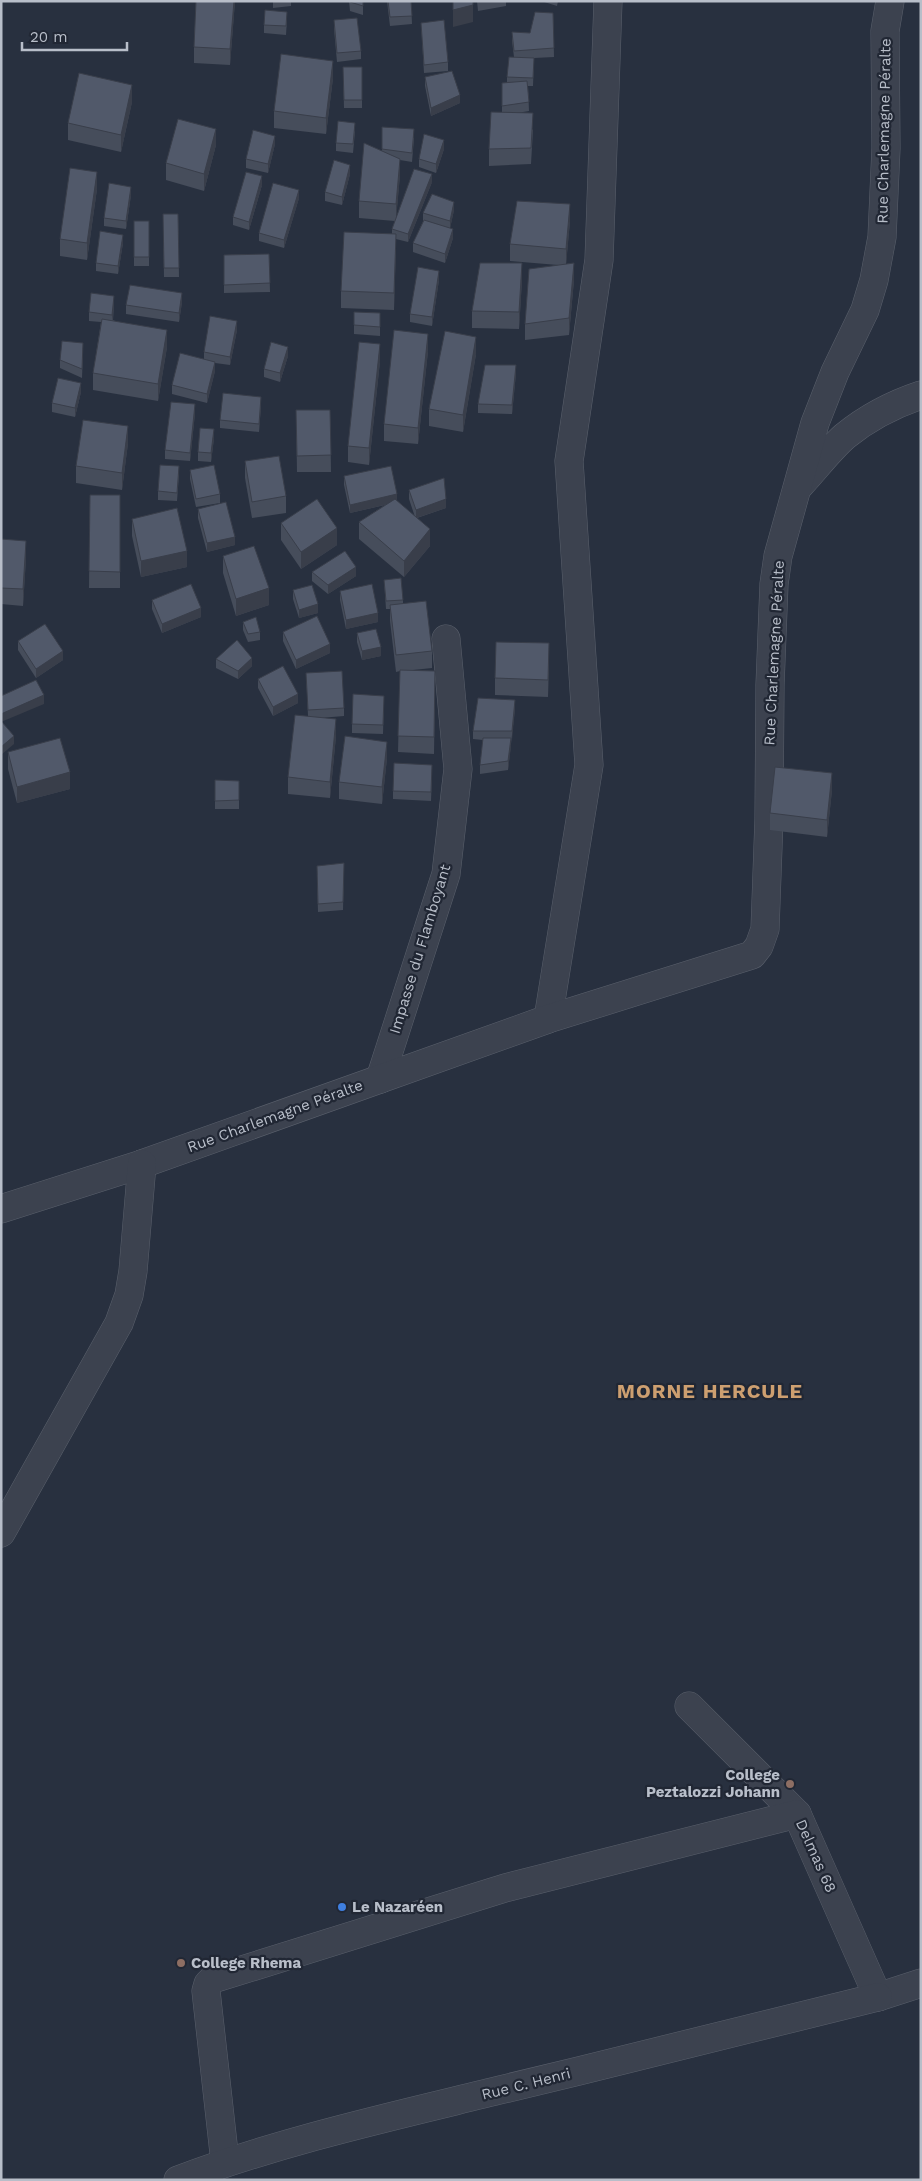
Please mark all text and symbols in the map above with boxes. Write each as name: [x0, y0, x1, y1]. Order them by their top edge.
scale bar: [22, 20, 128, 52]
text: 20 m: [30, 28, 68, 46]
street label: Rue Charlemagne Péralte: [873, 38, 895, 224]
street label: Rue Charlemagne Péralte: [760, 560, 788, 746]
street label: Impasse du Flamboyant: [386, 861, 455, 1036]
street label: Rue Charlemagne Péralte: [185, 1076, 365, 1156]
district label: MORNE HERCULE: [617, 1379, 803, 1403]
place label: College Peztalozzi Johann: [646, 1766, 780, 1801]
marker: College Peztalozzi Johann: [784, 1778, 796, 1790]
street label: Delmas 68: [792, 1817, 840, 1895]
place label: Le Nazaréen: [352, 1898, 443, 1916]
marker: Le Nazaréen: [336, 1901, 348, 1913]
place label: College Rhema: [191, 1954, 301, 1972]
marker: College Rhema: [175, 1957, 187, 1969]
street label: Rue C. Henri: [480, 2064, 572, 2104]

